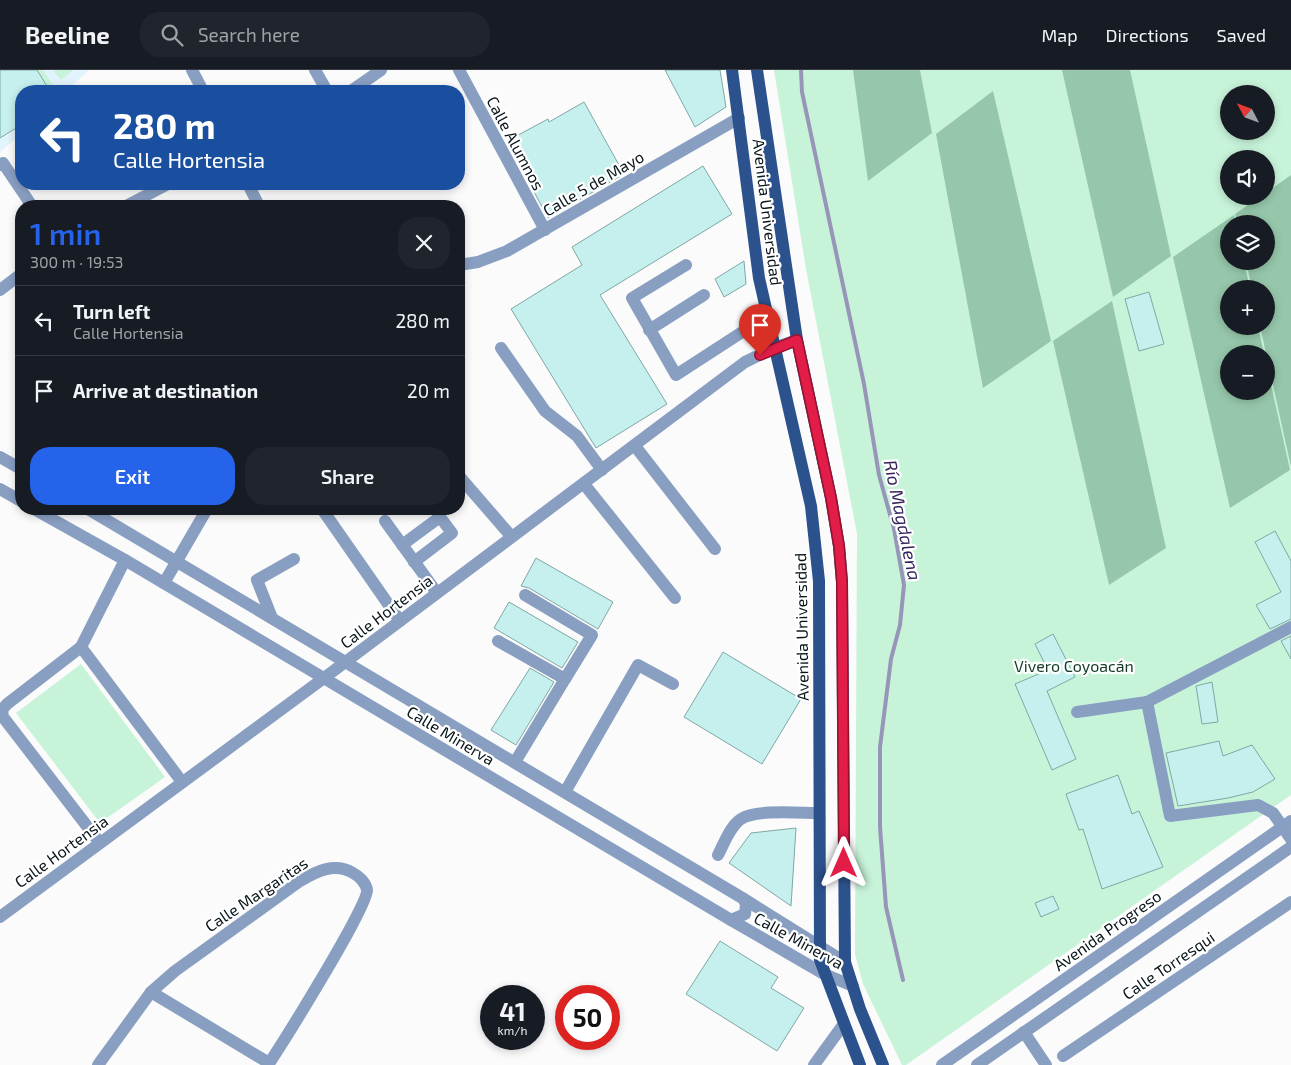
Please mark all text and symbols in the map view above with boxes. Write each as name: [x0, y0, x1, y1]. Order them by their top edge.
search box: [140, 12, 490, 57]
text: Beeline: [25, 20, 110, 49]
icon: search: [158, 21, 186, 49]
text: Search here: [198, 23, 300, 46]
text: Map: [1041, 24, 1078, 46]
text: Directions: [1106, 24, 1189, 46]
text: Saved: [1217, 24, 1266, 46]
north arrow: [1220, 85, 1275, 140]
map controls: [1220, 85, 1275, 400]
street label: Calle Alumnos: [483, 93, 549, 193]
text: 280 m: [113, 104, 216, 146]
icon: left: [30, 105, 95, 170]
street label: Avenida Universidad: [750, 137, 786, 287]
text: Calle Hortensia: [113, 146, 265, 172]
street label: Calle 5 de Mayo: [539, 146, 647, 220]
button: sound: [1220, 150, 1275, 205]
text: 1 min: [30, 215, 101, 251]
button: layers: [1220, 215, 1275, 270]
button: close: [398, 217, 450, 269]
text: 300 m · 19:53: [30, 252, 123, 271]
button: +: [1220, 280, 1275, 335]
text: Turn left: [73, 300, 150, 323]
pin: [739, 304, 781, 355]
icon: left: [30, 307, 58, 335]
text: 280 m: [395, 309, 450, 332]
icon: arrive: [746, 311, 774, 339]
text: Calle Hortensia: [73, 323, 184, 342]
button: −: [1220, 345, 1275, 400]
icon: arrive: [30, 377, 58, 405]
text: Arrive at destination: [73, 379, 258, 402]
text: 20 m: [407, 379, 450, 402]
button: Exit: [30, 447, 235, 505]
button: Share: [245, 447, 450, 505]
water label: Río Magdalena: [880, 458, 926, 582]
street label: Avenida Universidad: [790, 553, 812, 701]
street label: Calle Hortensia: [336, 570, 436, 652]
park label: Vivero Coyoacán: [1014, 656, 1134, 675]
street label: Calle Minerva: [404, 701, 498, 769]
street label: Calle Hortensia: [11, 811, 111, 891]
position arrow: [817, 836, 869, 888]
street label: Calle Margaritas: [201, 853, 311, 935]
street label: Avenida Progreso: [1050, 886, 1164, 974]
street label: Calle Minerva: [751, 908, 847, 972]
street label: Calle Torresqui: [1118, 927, 1218, 1003]
speed limit sign: 50: [555, 985, 620, 1050]
text: 41: [499, 996, 526, 1026]
text: km/h: [498, 1023, 527, 1037]

